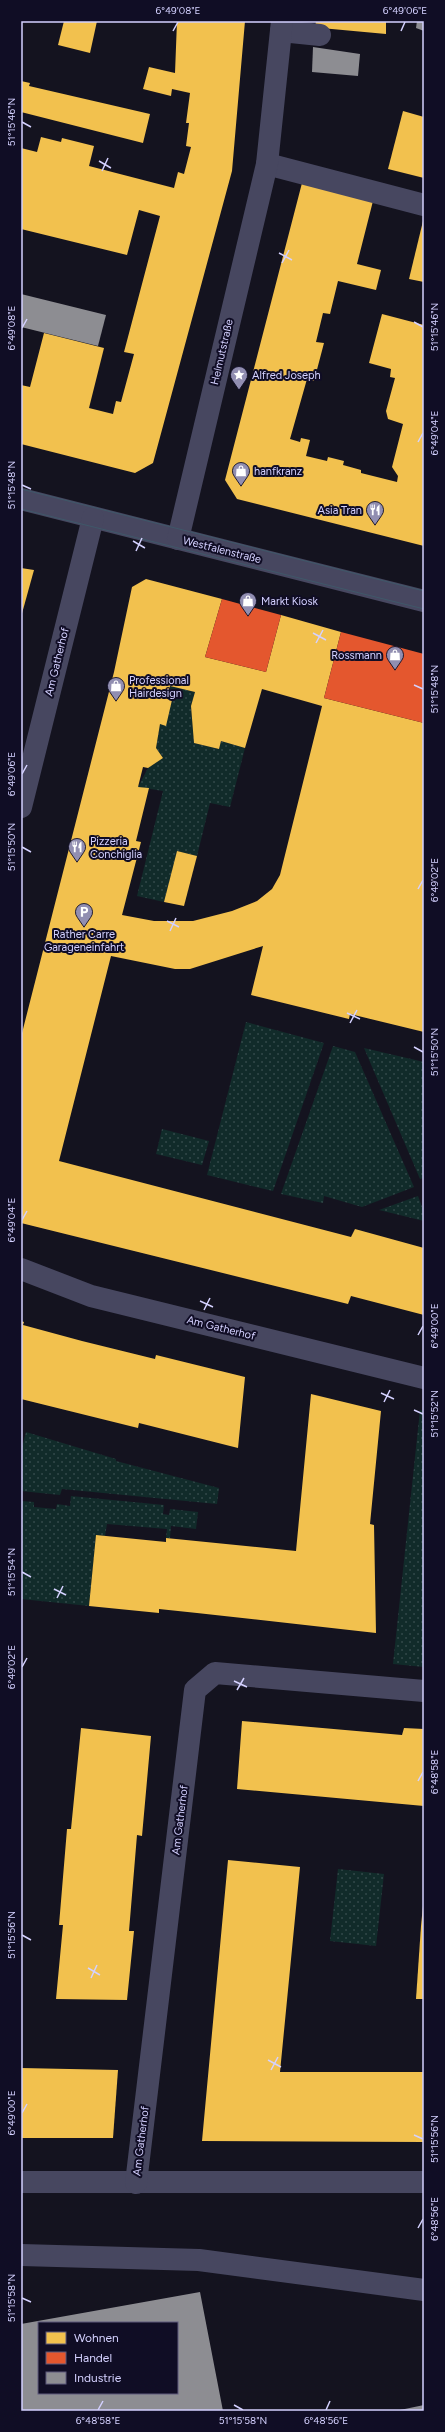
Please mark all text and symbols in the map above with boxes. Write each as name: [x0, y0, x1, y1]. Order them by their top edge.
text: 6°49'08"E: [156, 4, 201, 17]
text: 6°49'06"E: [383, 4, 427, 17]
text: 51°15'46"N: [5, 98, 18, 146]
text: 51°15'46"N: [428, 303, 441, 351]
text: 6°49'08"E: [5, 305, 18, 350]
street label: Helmutstraße: [208, 318, 236, 386]
place icon: Alfred Joseph: [229, 365, 249, 390]
place label: Alfred Joseph: [252, 369, 321, 382]
text: 6°49'04"E: [428, 410, 441, 455]
text: 51°15'48"N: [5, 461, 18, 509]
shop icon: hanfkranz: [231, 461, 251, 486]
place label: hanfkranz: [254, 465, 302, 478]
restaurant icon: Asia Tran: [365, 500, 385, 525]
place label: Asia Tran: [318, 504, 362, 517]
street label: Westfalenstraße: [181, 534, 263, 566]
shop icon: Markt Kiosk: [238, 591, 258, 616]
place label: Markt Kiosk: [261, 595, 319, 608]
street label: Am Gatherhof: [42, 626, 72, 698]
shop icon: Rossmann: [385, 645, 405, 670]
place label: Rossmann: [331, 649, 382, 662]
text: 51°15'48"N: [428, 665, 441, 713]
place label: Professional Hairdesign: [129, 674, 189, 700]
shop icon: Professional Hairdesign: [106, 676, 126, 701]
text: 6°49'06"E: [5, 752, 18, 796]
text: 51°15'50"N: [5, 823, 18, 871]
place label: Pizzeria Conchiglia: [90, 835, 142, 861]
restaurant icon: Pizzeria Conchiglia: [67, 837, 87, 862]
text: 6°49'02"E: [428, 858, 441, 902]
parking icon: Rather Carre Garageneinfahrt: [74, 902, 94, 927]
place label: Rather Carre Garageneinfahrt: [44, 928, 124, 954]
text: 51°15'50"N: [428, 1028, 441, 1076]
text: 6°49'04"E: [5, 1197, 18, 1242]
text: 6°49'00"E: [428, 1303, 441, 1349]
street label: Am Gatherhof: [185, 1313, 257, 1343]
text: 51°15'52"N: [428, 1390, 441, 1438]
text: 51°15'54"N: [5, 1548, 18, 1596]
text: 6°49'02"E: [5, 1645, 18, 1689]
text: 6°48'58"E: [428, 1750, 441, 1794]
street label: Am Gatherhof: [169, 1783, 191, 1856]
text: 51°15'56"N: [5, 1911, 18, 1959]
text: 6°49'00"E: [5, 2090, 18, 2136]
street label: Am Gatherhof: [130, 2104, 152, 2177]
text: 51°15'56"N: [428, 2115, 441, 2163]
text: 6°48'56"E: [428, 2197, 441, 2241]
text: 51°15'58"N: [5, 2274, 18, 2322]
legend: [38, 2322, 178, 2394]
text: Wohnen: [74, 2331, 119, 2345]
text: Handel: [74, 2351, 112, 2365]
text: Industrie: [74, 2371, 122, 2385]
text: 6°48'58"E: [76, 2414, 120, 2427]
text: 51°15'58"N: [219, 2414, 267, 2427]
text: 6°48'56"E: [304, 2414, 348, 2427]

